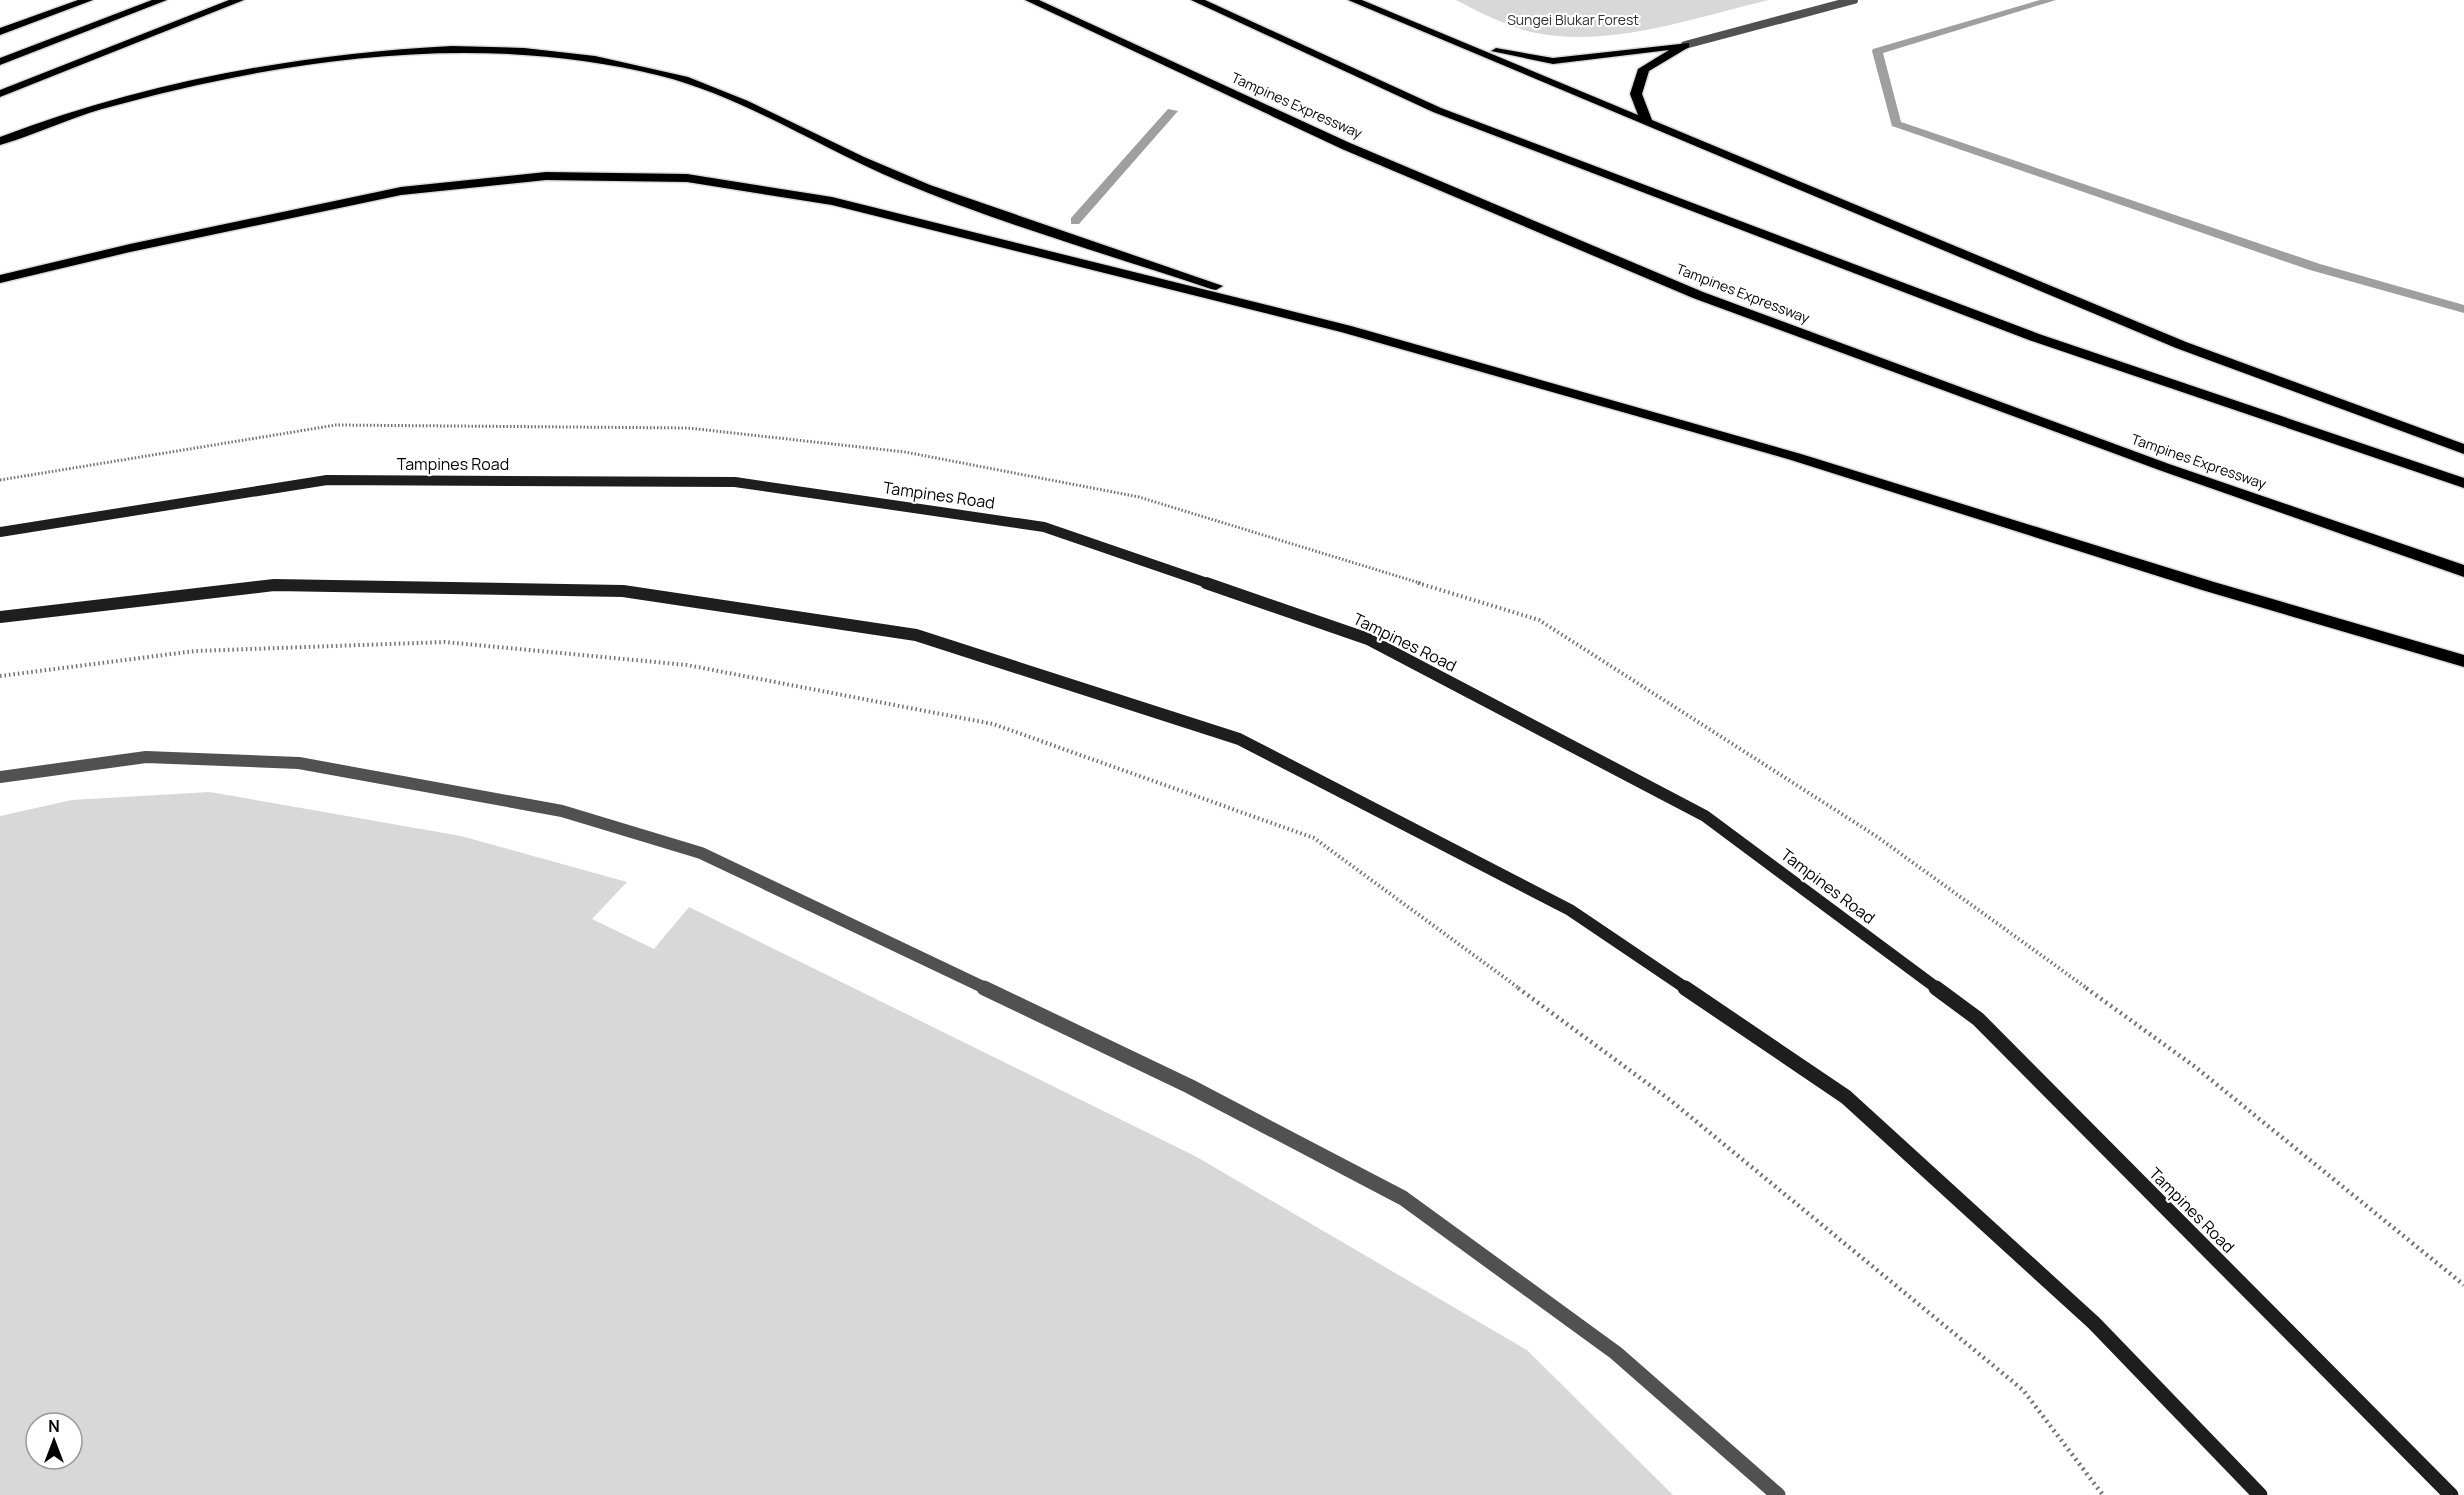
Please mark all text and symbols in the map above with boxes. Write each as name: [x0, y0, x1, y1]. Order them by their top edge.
park label: Sungei Blukar Forest: [1507, 10, 1639, 29]
street label: Tampines Expressway: [1229, 68, 1366, 143]
street label: Tampines Expressway: [1674, 259, 1813, 327]
street label: Tampines Expressway: [2129, 429, 2270, 493]
street label: Tampines Road: [397, 453, 509, 475]
street label: Tampines Road: [882, 476, 996, 514]
street label: Tampines Road: [1350, 607, 1460, 677]
street label: Tampines Road: [1776, 843, 1880, 929]
street label: Tampines Road: [2144, 1162, 2240, 1258]
north arrow: [24, 1411, 84, 1471]
text: N: [48, 1415, 60, 1437]

